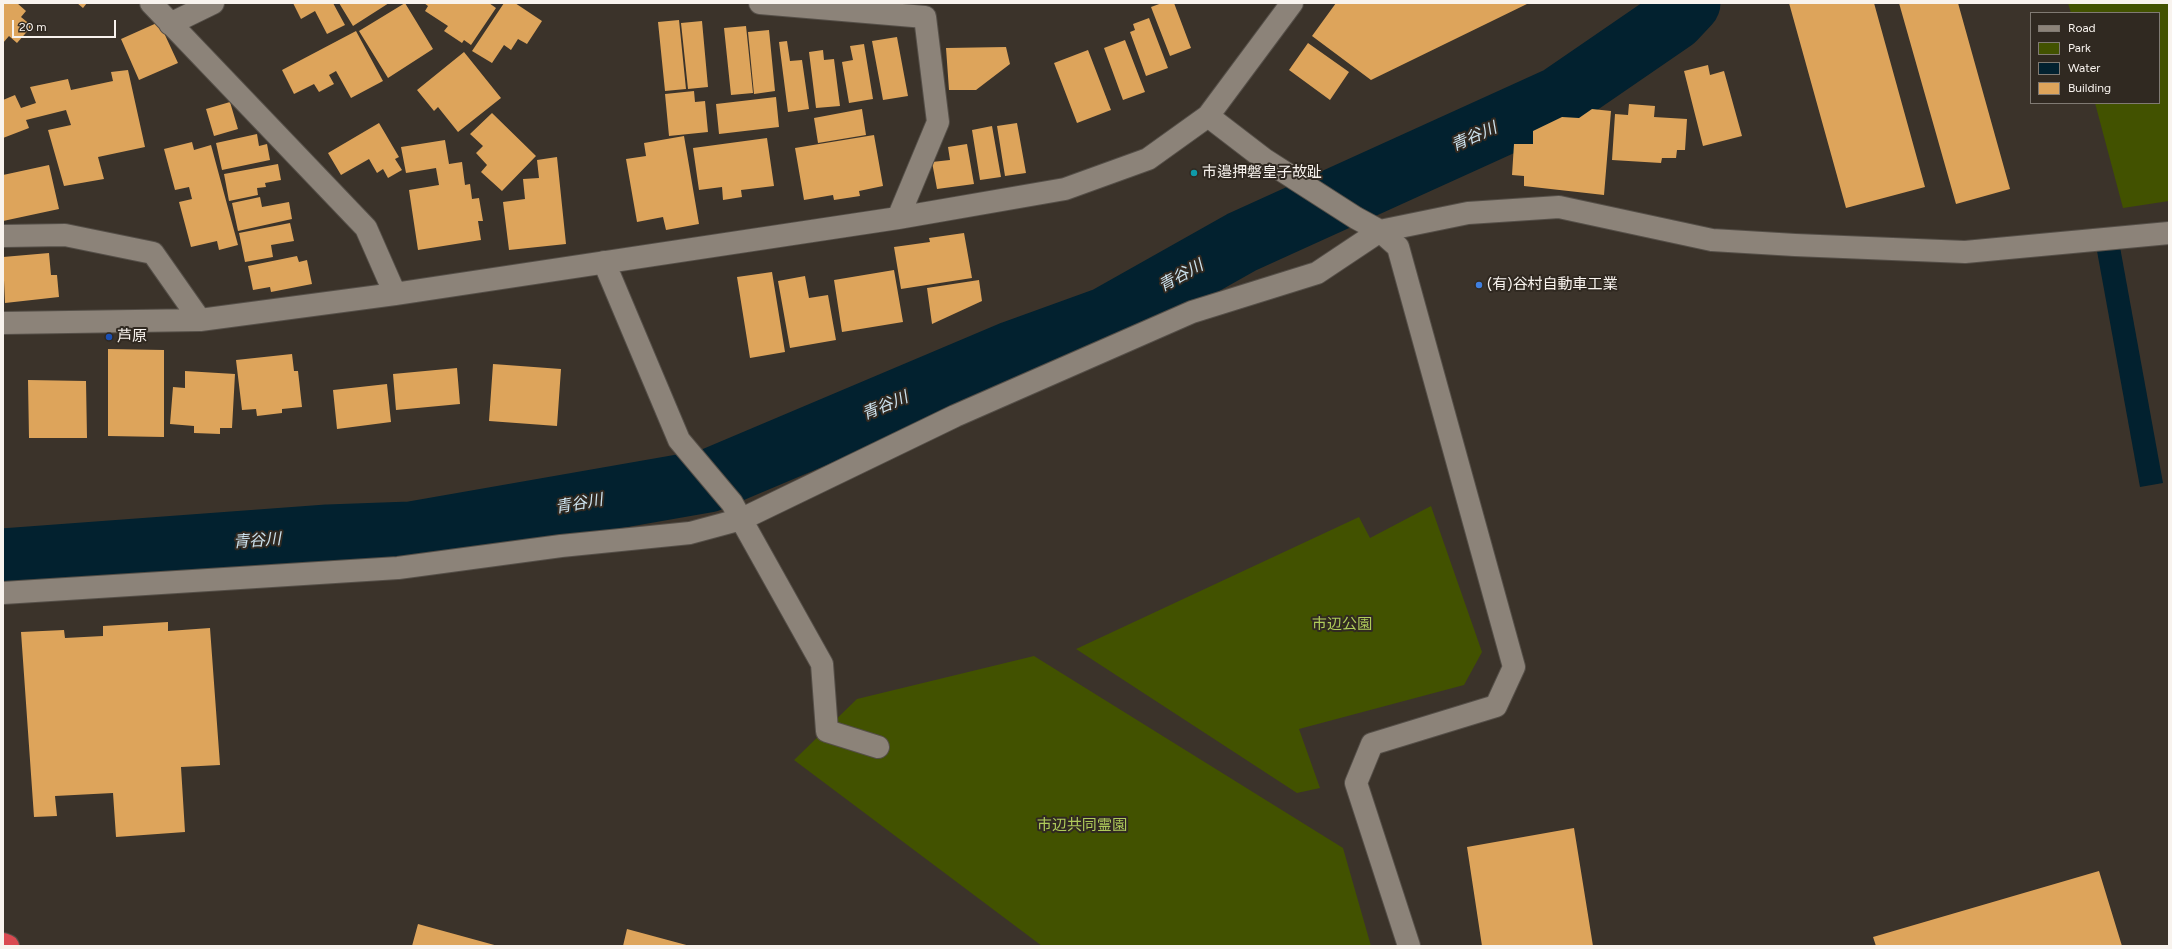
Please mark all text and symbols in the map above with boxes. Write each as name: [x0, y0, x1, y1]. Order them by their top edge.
scale bar: [14, 12, 118, 38]
legend: [2030, 12, 2160, 104]
text: 20 m: [19, 20, 47, 34]
text: Road: [2068, 21, 2096, 35]
text: Park: [2068, 41, 2091, 55]
text: Water: [2068, 61, 2100, 75]
text: Building: [2068, 81, 2111, 95]
water label: 青谷川: [1448, 118, 1500, 156]
place label: 市邉押磐皇子故趾: [1202, 164, 1322, 182]
marker: 市邉押磐皇子故趾: [1189, 168, 1199, 178]
water label: 青谷川: [1155, 256, 1207, 296]
place label: (有)谷村自動車工業: [1487, 276, 1618, 294]
marker: (有)谷村自動車工業: [1474, 280, 1484, 290]
place label: 芦原: [117, 328, 147, 346]
marker: 芦原: [104, 332, 114, 342]
water label: 青谷川: [859, 388, 911, 424]
water label: 青谷川: [554, 490, 604, 518]
water label: 青谷川: [232, 530, 282, 552]
park label: 市辺公園: [1312, 616, 1372, 634]
park label: 市辺共同霊園: [1037, 817, 1127, 835]

